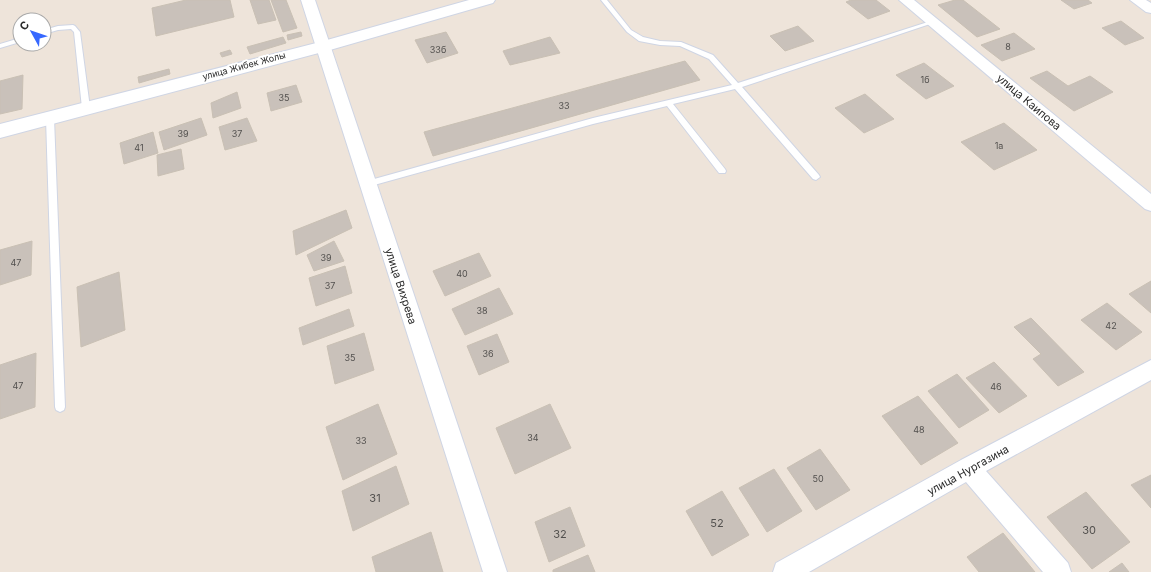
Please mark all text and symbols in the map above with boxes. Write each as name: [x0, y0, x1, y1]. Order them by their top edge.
north arrow: [12, 12, 52, 52]
text: С: [16, 18, 32, 33]
house number: 8: [1005, 41, 1011, 52]
house number: 33б: [430, 44, 446, 55]
street label: улица Жибек Жолы: [201, 49, 287, 82]
street label: улица Каипова: [994, 71, 1064, 133]
house number: 1б: [921, 74, 930, 85]
house number: 35: [278, 92, 290, 103]
house number: 33: [558, 100, 570, 111]
house number: 39: [177, 128, 189, 139]
house number: 37: [232, 128, 242, 139]
house number: 1а: [995, 140, 1003, 151]
house number: 41: [134, 142, 144, 153]
street label: улица Вихрева: [382, 246, 420, 326]
house number: 39: [320, 252, 332, 263]
house number: 47: [11, 257, 21, 268]
house number: 40: [456, 268, 468, 279]
house number: 37: [325, 280, 335, 291]
house number: 38: [476, 305, 488, 316]
house number: 42: [1105, 320, 1117, 331]
house number: 36: [482, 348, 494, 359]
house number: 35: [344, 352, 356, 363]
house number: 47: [13, 380, 23, 391]
house number: 46: [990, 381, 1002, 392]
house number: 48: [913, 424, 925, 435]
house number: 34: [527, 432, 539, 443]
house number: 33: [355, 435, 367, 446]
street label: улица Нургазина: [925, 442, 1011, 498]
house number: 50: [812, 473, 824, 484]
house number: 31: [369, 491, 381, 505]
house number: 52: [710, 516, 724, 530]
house number: 30: [1082, 523, 1096, 537]
house number: 32: [553, 527, 567, 541]

